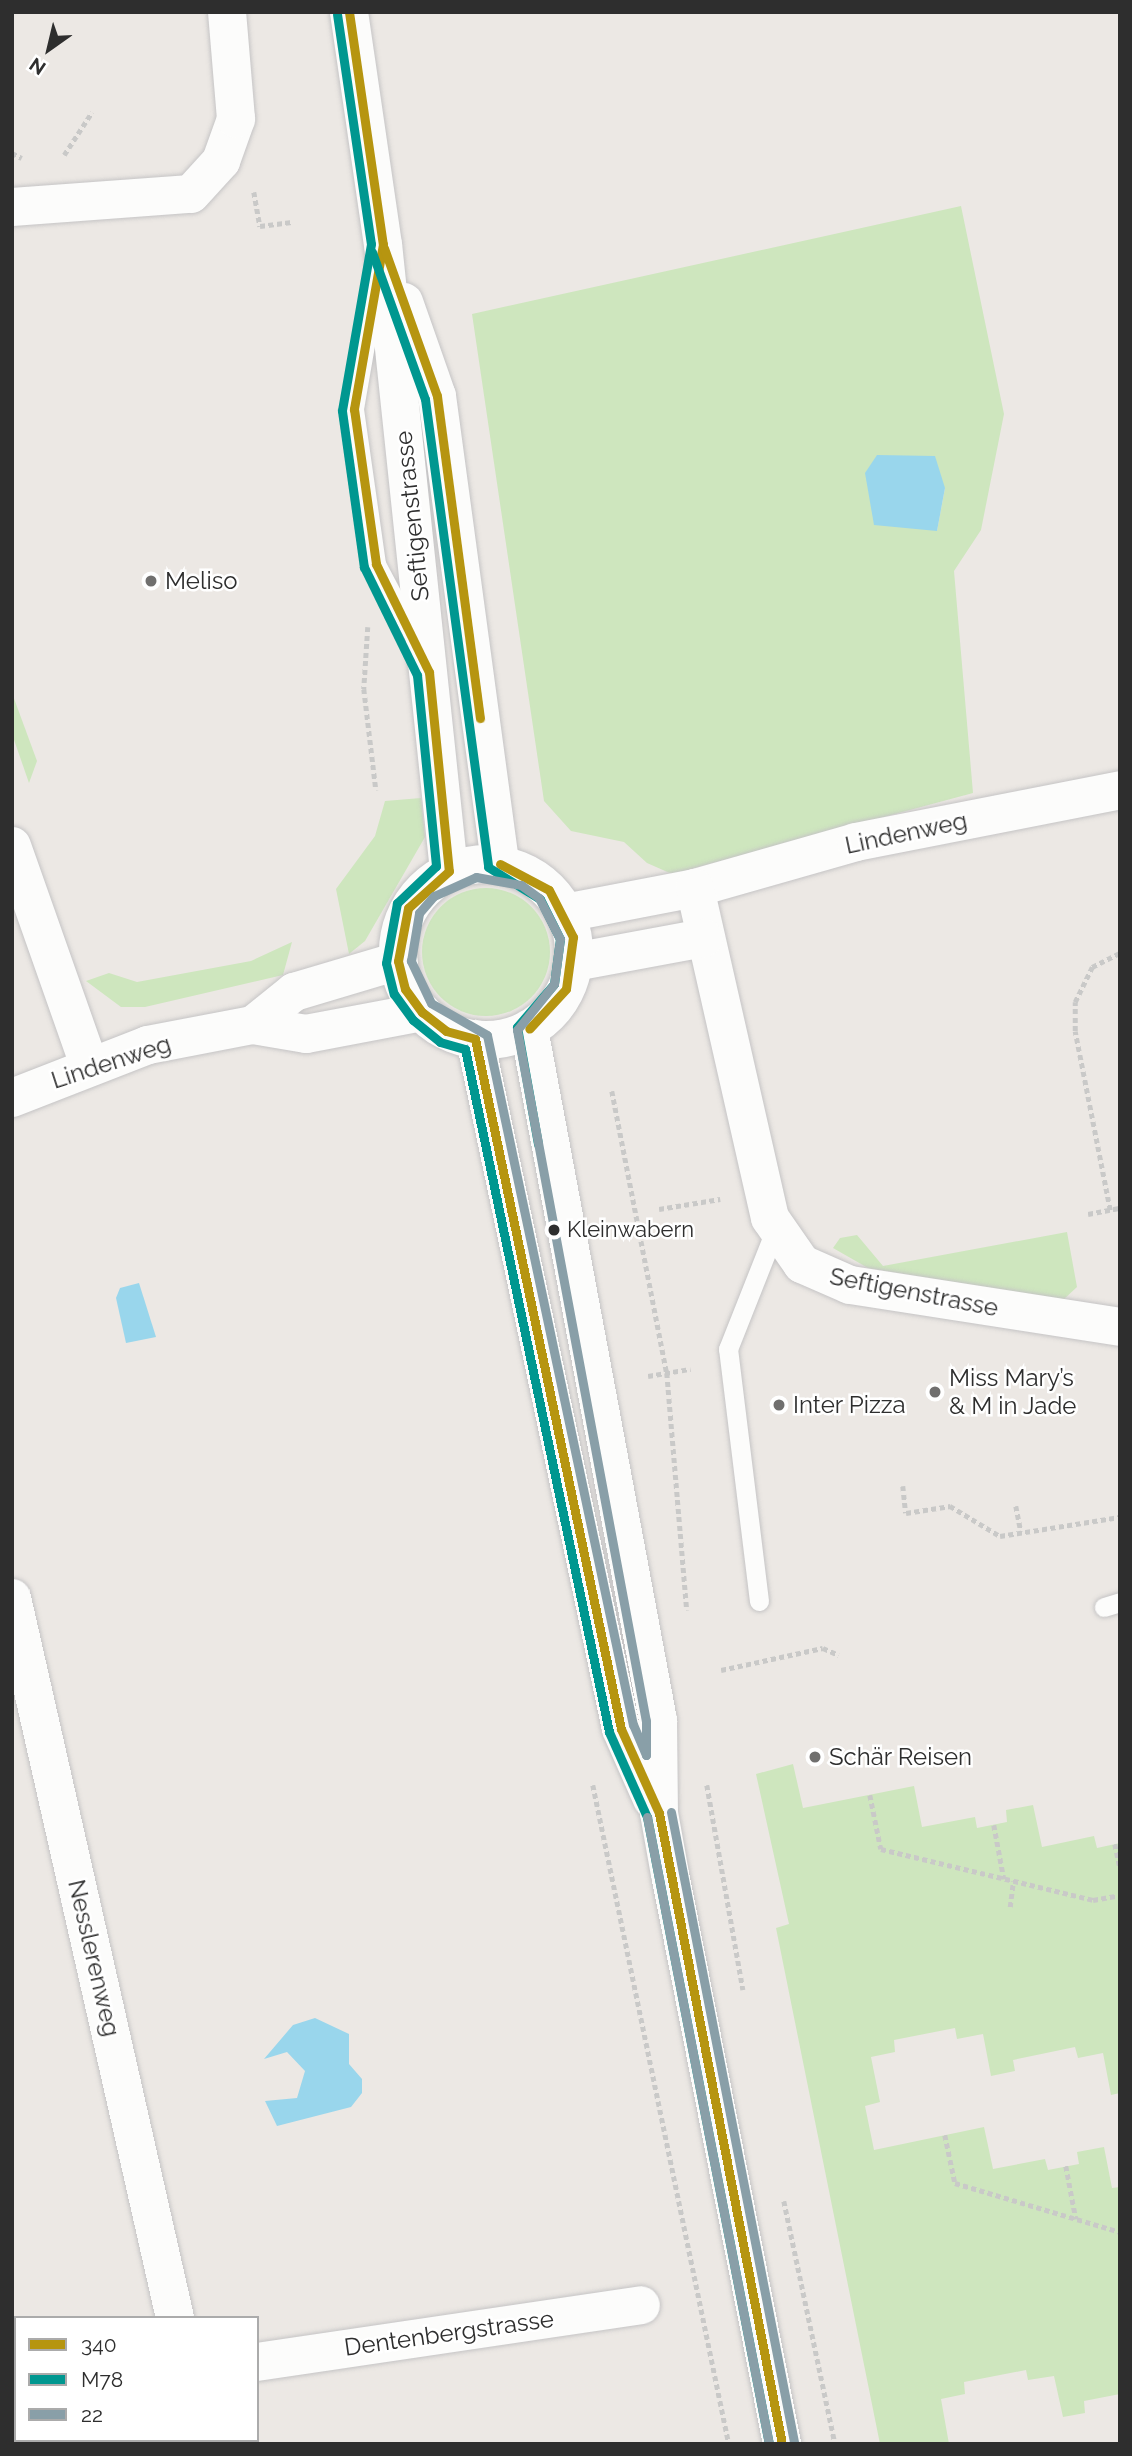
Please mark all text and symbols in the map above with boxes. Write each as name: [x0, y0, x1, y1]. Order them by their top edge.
north arrow: [14, 14, 84, 84]
text: N: [25, 53, 49, 80]
street label: Seftigenstrasse: [389, 429, 435, 603]
place label: Meliso: [165, 567, 238, 595]
marker: Meliso: [143, 573, 159, 589]
street label: Lindenweg: [842, 806, 970, 860]
street label: Lindenweg: [48, 1029, 174, 1095]
place label: Kleinwabern: [567, 1217, 694, 1243]
marker: Kleinwabern: [547, 1223, 561, 1237]
street label: Seftigenstrasse: [827, 1262, 1001, 1322]
place label: Miss Mary’s & M in Jade: [949, 1364, 1077, 1420]
marker: Miss Mary’s & M in Jade: [927, 1384, 943, 1400]
place label: Inter Pizza: [793, 1391, 906, 1419]
marker: Inter Pizza: [771, 1397, 787, 1413]
place label: Schär Reisen: [829, 1743, 973, 1771]
marker: Schär Reisen: [807, 1749, 823, 1765]
street label: Nesslerenweg: [62, 1877, 126, 2039]
street label: Dentenbergstrasse: [342, 2304, 556, 2362]
legend: [14, 2316, 259, 2442]
text: 340: [81, 2332, 117, 2357]
text: M78: [81, 2367, 123, 2392]
text: 22: [81, 2402, 103, 2427]

